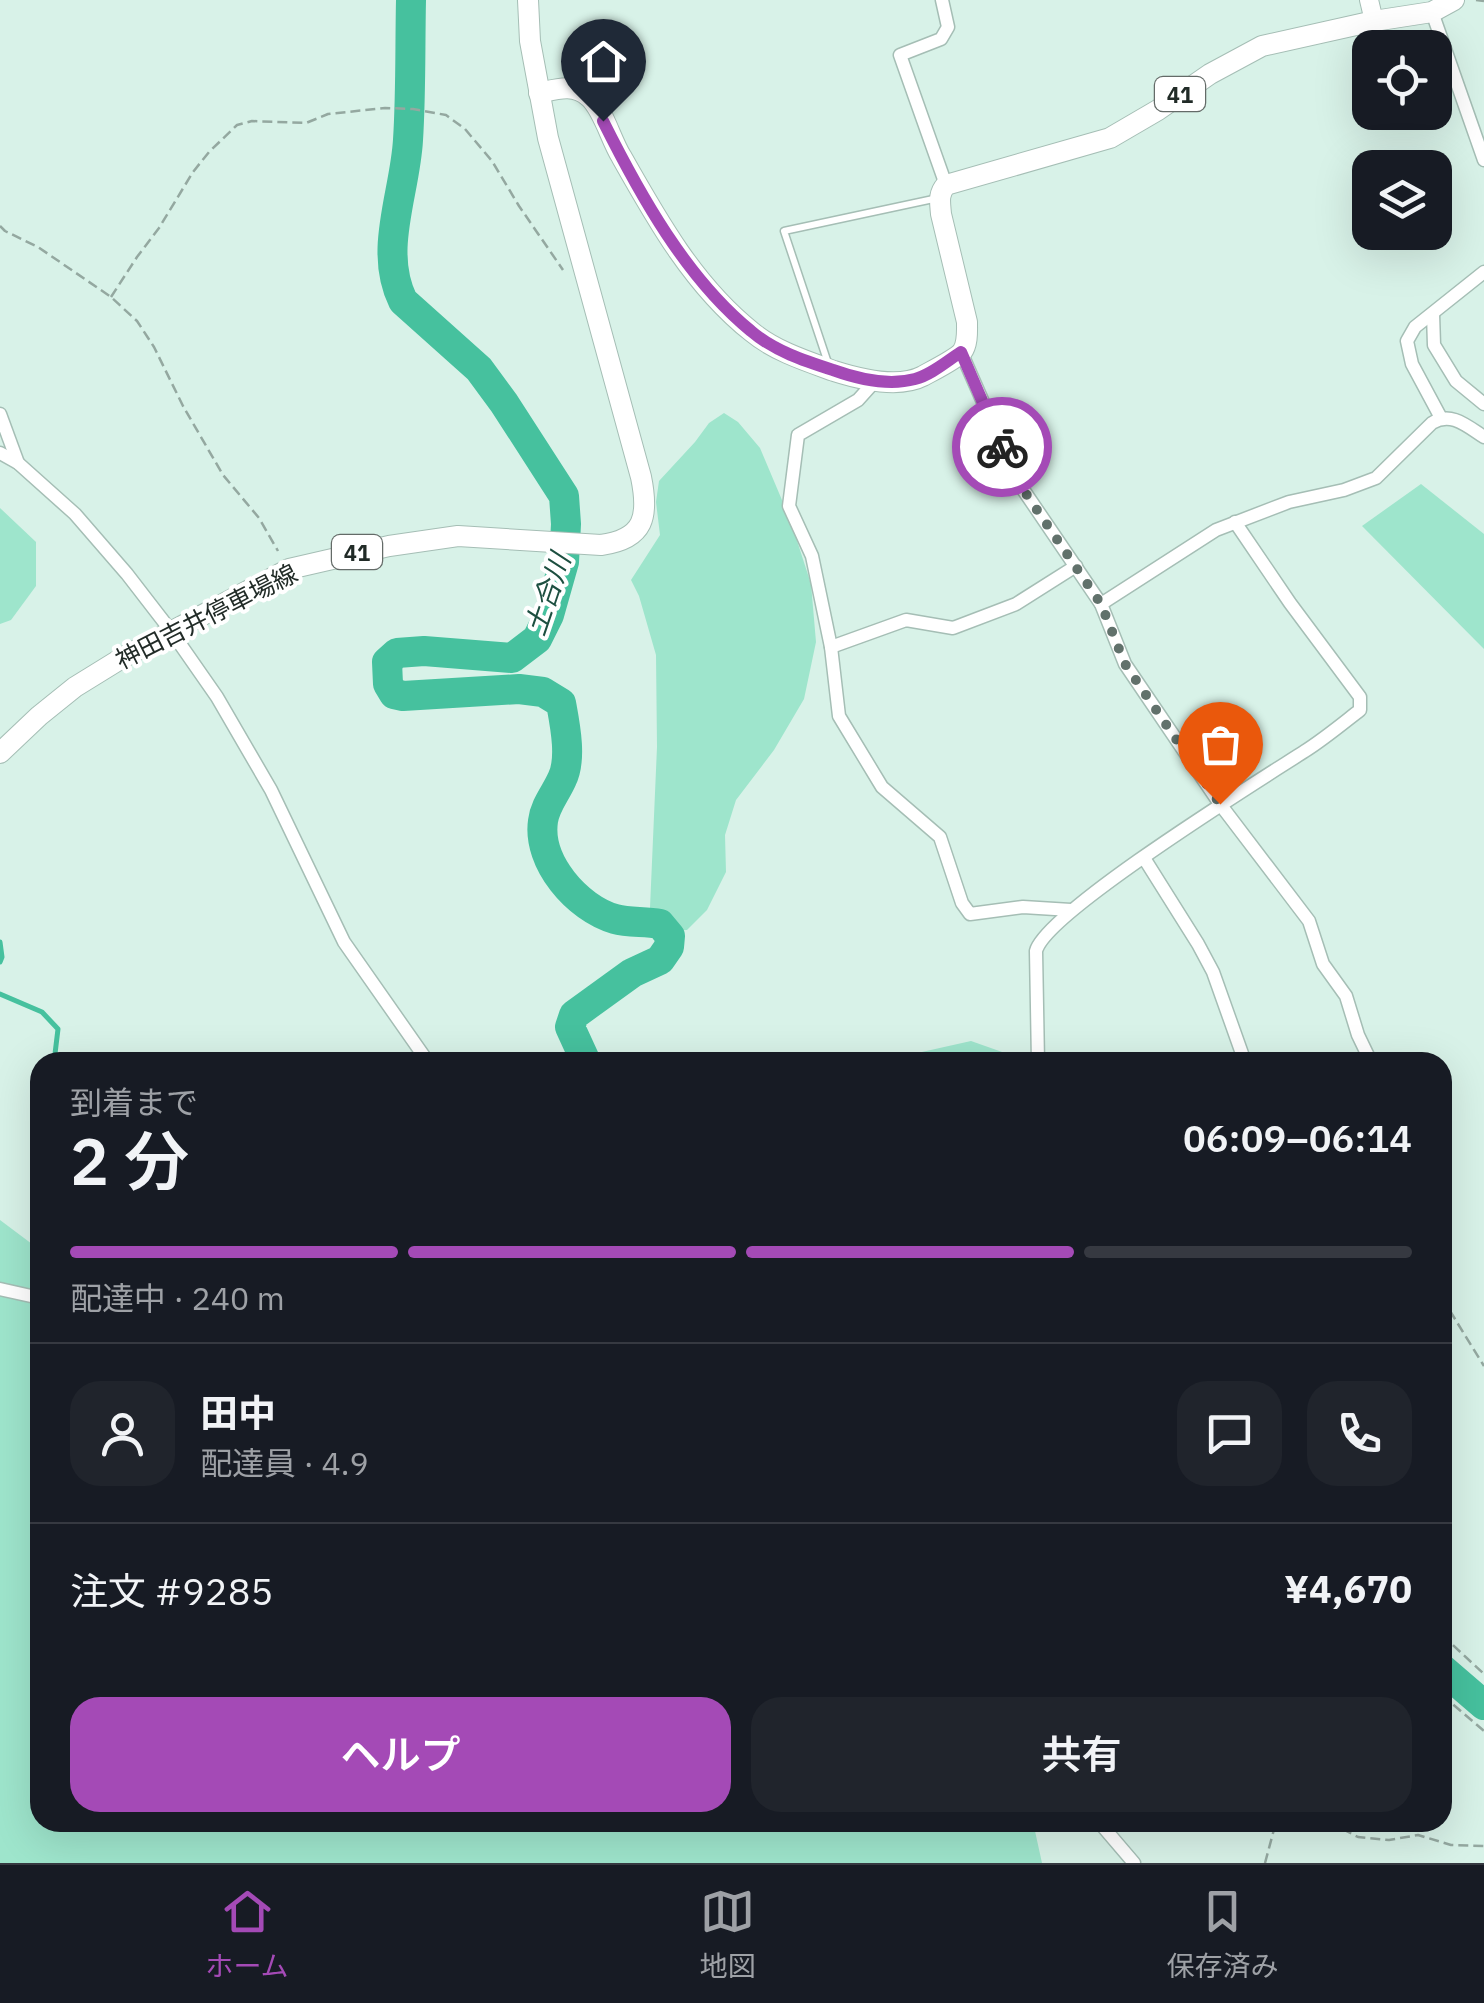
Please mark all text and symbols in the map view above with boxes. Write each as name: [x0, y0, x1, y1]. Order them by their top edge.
pin: [561, 19, 646, 122]
map controls: [1352, 30, 1452, 250]
button: locate: [1352, 30, 1452, 130]
icon: home: [576, 34, 631, 89]
road number: 41: [1155, 77, 1205, 111]
button: layers: [1352, 150, 1452, 250]
courier: [952, 397, 1052, 497]
icon: bike: [975, 420, 1030, 475]
road number: 41: [332, 535, 382, 569]
water label: 土合川: [516, 545, 579, 640]
street label: 神田吉井停車場線: [109, 556, 303, 676]
pin: [1178, 702, 1263, 805]
icon: bag: [1193, 717, 1248, 772]
text: 到着まで: [70, 1081, 198, 1123]
text: 06:09–06:14: [1183, 1113, 1412, 1162]
text: 2 分: [70, 1118, 189, 1203]
text: 配達中 · 240 m: [70, 1277, 285, 1319]
button: person: [70, 1381, 175, 1486]
button: chat: [1177, 1381, 1282, 1486]
button: phone: [1307, 1381, 1412, 1486]
text: 田中: [200, 1388, 276, 1437]
text: 配達員 · 4.9: [200, 1442, 369, 1484]
text: ¥4,670: [1284, 1564, 1412, 1613]
text: 注文 #9285: [70, 1566, 273, 1615]
button: ヘルプ: [70, 1697, 731, 1812]
button: 共有: [751, 1697, 1412, 1812]
tab: ホーム: [205, 1884, 289, 1984]
tab: 地図: [700, 1884, 756, 1984]
tab: 保存済み: [1166, 1884, 1279, 1984]

